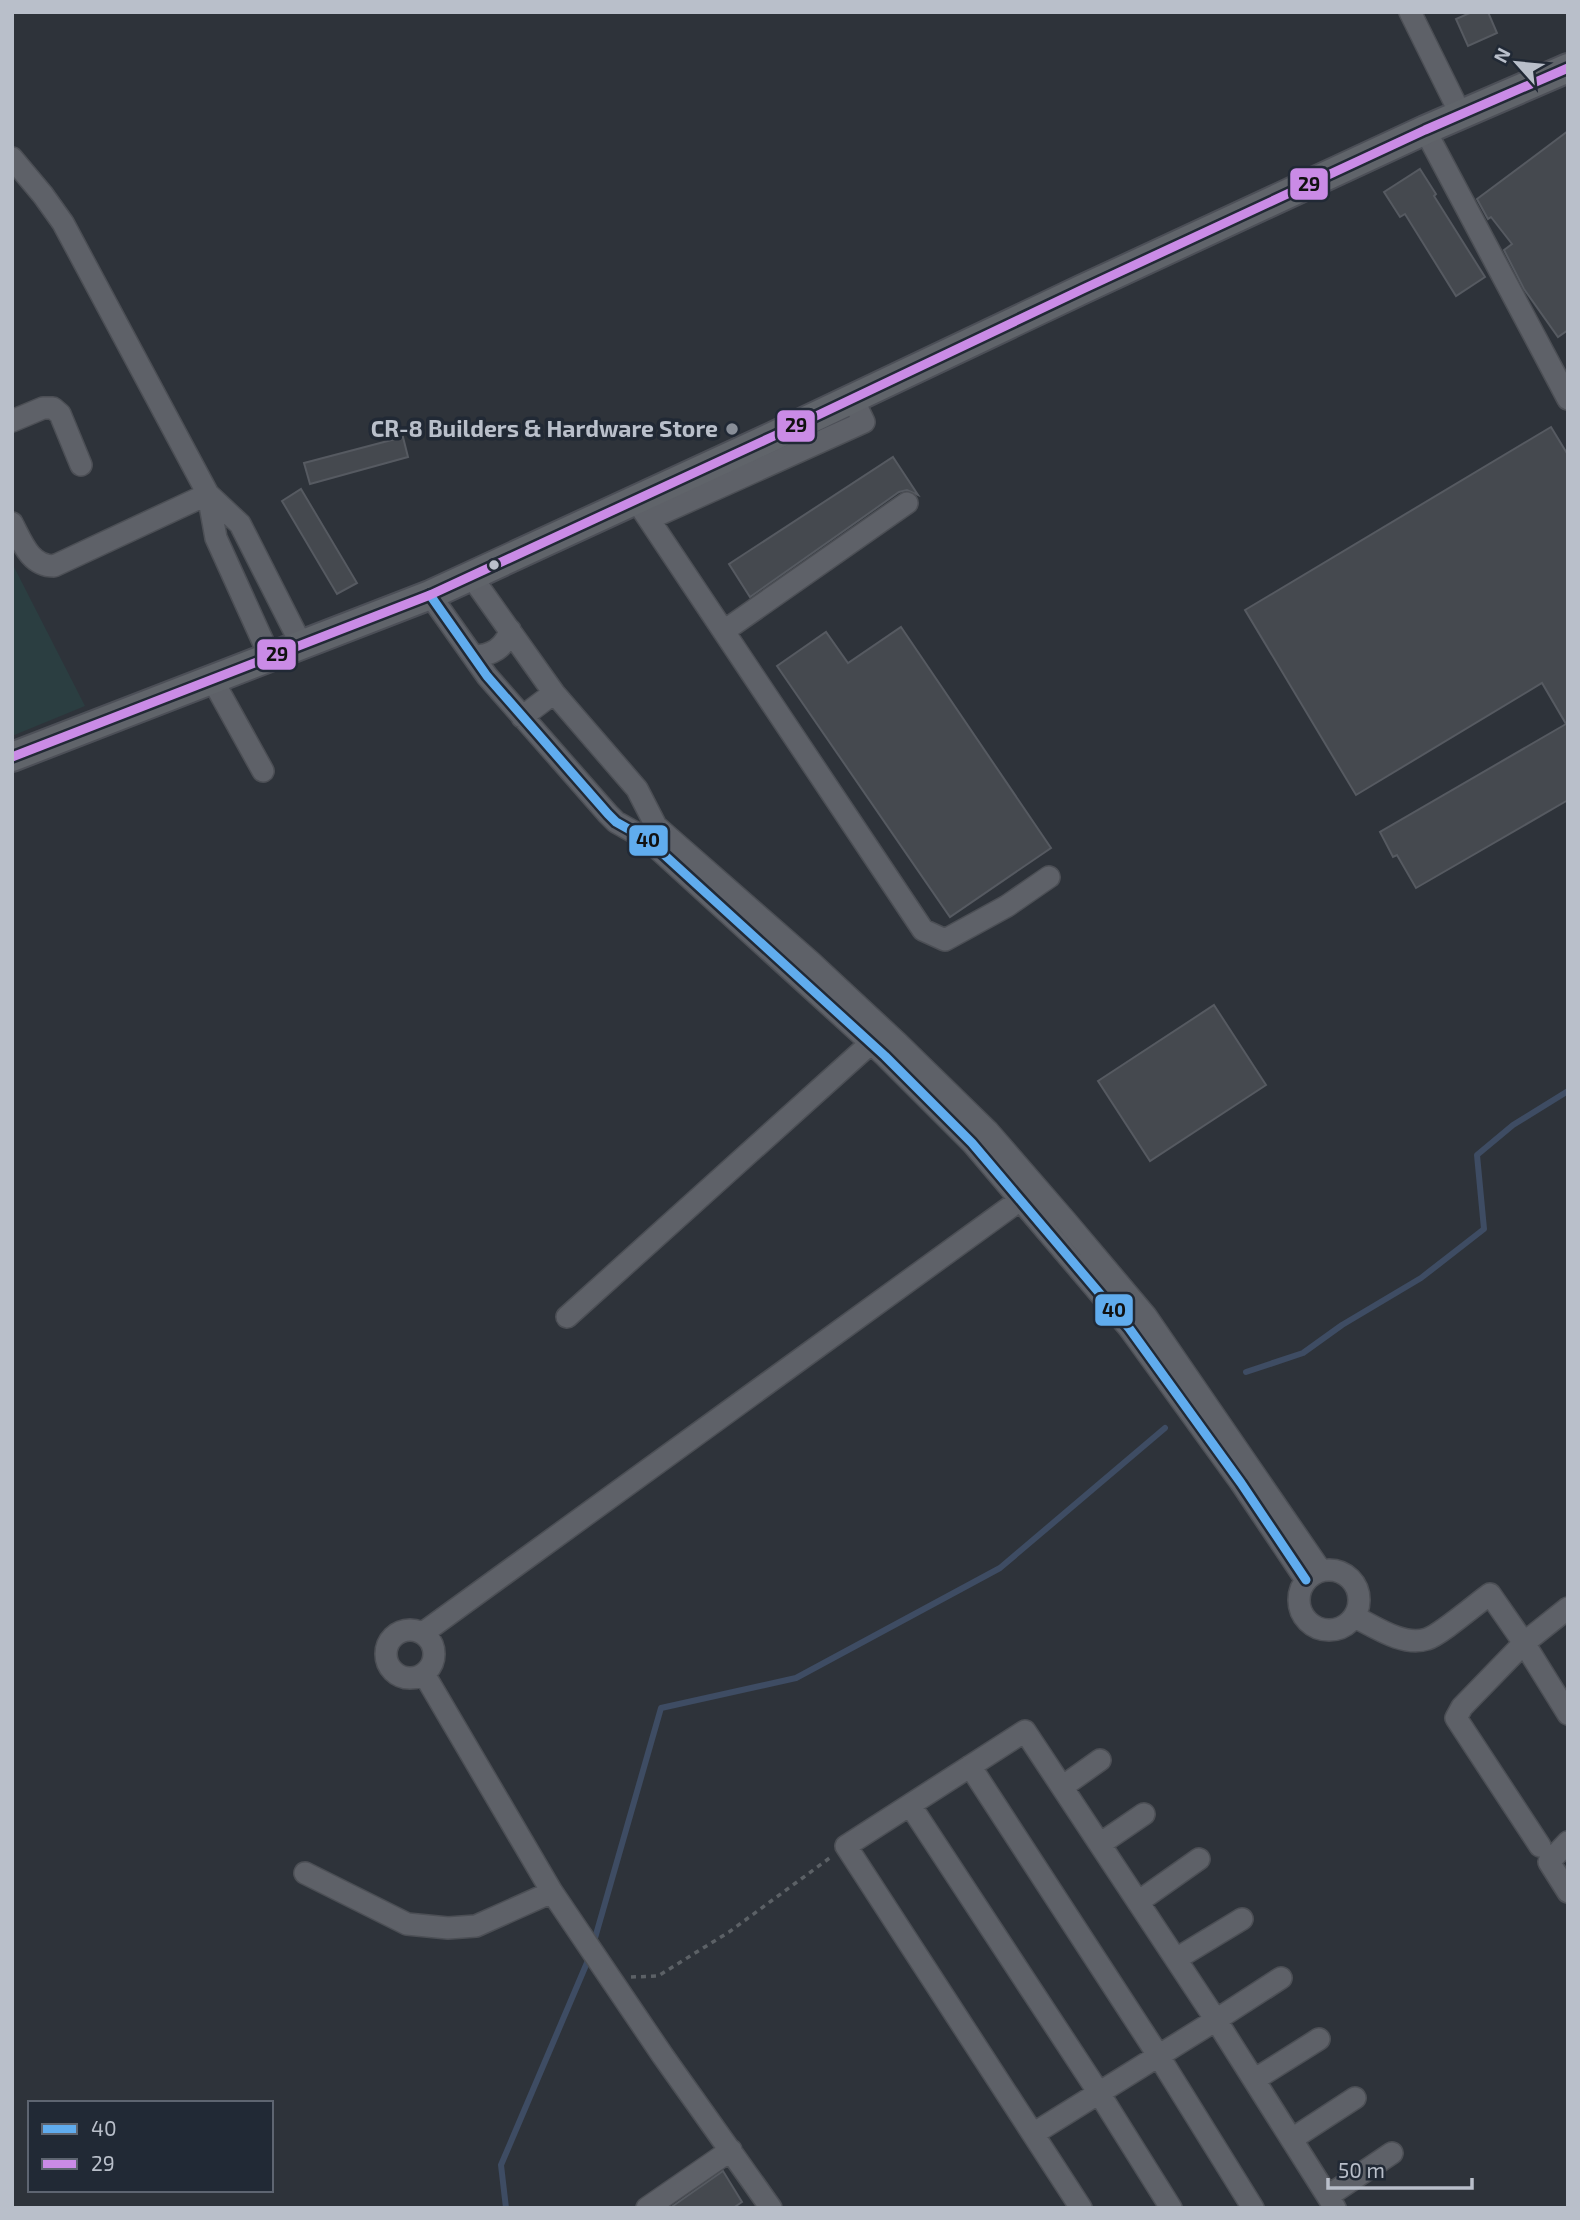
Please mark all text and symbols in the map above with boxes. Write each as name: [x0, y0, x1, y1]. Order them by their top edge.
north arrow: [1482, 28, 1552, 98]
text: N: [1488, 44, 1515, 66]
line badge: 29: [1289, 167, 1329, 201]
text: 29: [1298, 172, 1320, 195]
line badge: 29: [776, 409, 816, 443]
text: 29: [785, 413, 807, 436]
place label: CR-8 Builders & Hardware Store: [371, 414, 718, 442]
marker: CR-8 Builders & Hardware Store: [724, 421, 740, 437]
unlabelled marker: [487, 558, 501, 572]
line badge: 29: [256, 638, 297, 671]
text: 29: [266, 642, 288, 665]
line badge: 40: [628, 824, 669, 857]
text: 40: [636, 828, 660, 851]
line badge: 40: [1094, 1293, 1134, 1327]
text: 40: [1102, 1298, 1126, 1321]
legend: [28, 2101, 273, 2192]
text: 40: [91, 2115, 117, 2140]
scale bar: [1328, 2146, 1472, 2190]
text: 29: [91, 2150, 115, 2175]
text: 50 m: [1338, 2157, 1385, 2182]

